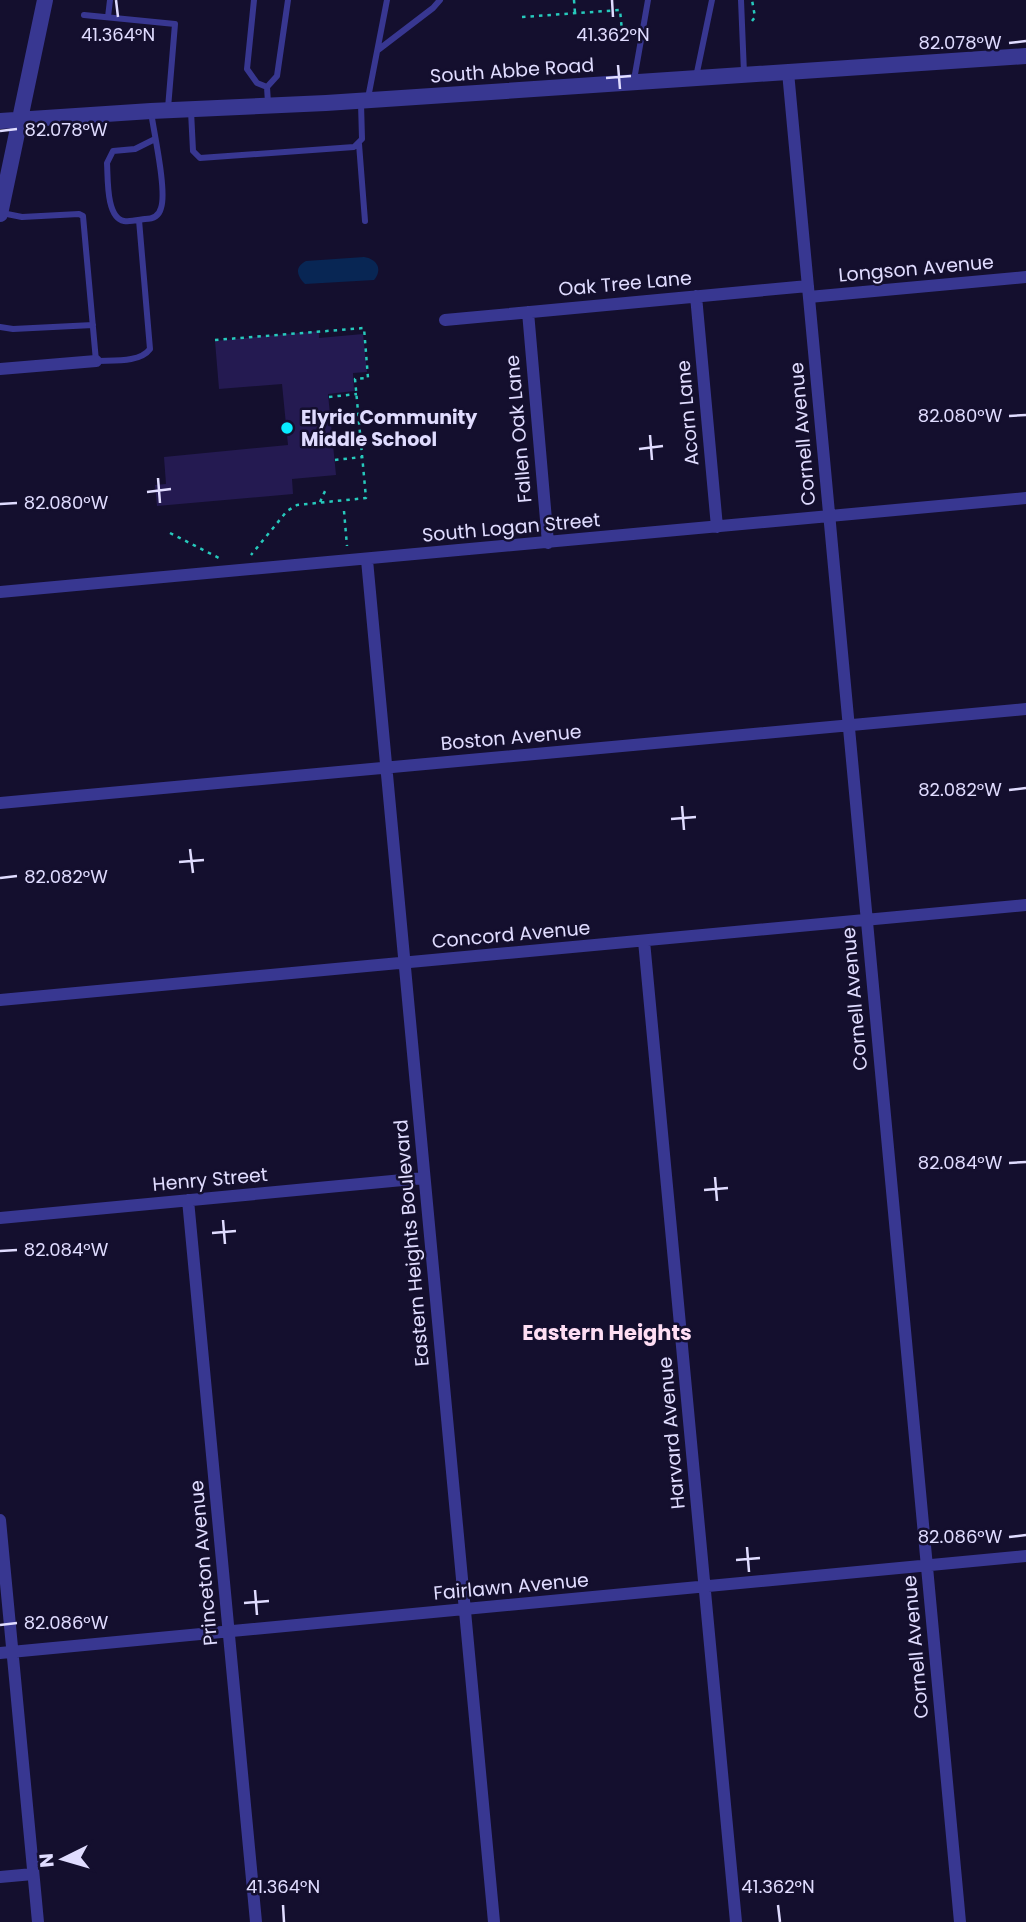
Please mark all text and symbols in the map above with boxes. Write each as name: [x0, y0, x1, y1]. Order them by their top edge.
text: 41.364°N: [81, 22, 155, 47]
text: 41.362°N: [576, 22, 650, 47]
text: 82.078°W: [919, 30, 1002, 55]
street label: South Abbe Road: [429, 51, 595, 90]
text: 82.078°W: [25, 117, 108, 142]
street label: Longson Avenue: [837, 248, 995, 289]
street label: Oak Tree Lane: [557, 264, 693, 303]
street label: Fallen Oak Lane: [499, 354, 538, 504]
street label: Acorn Lane: [669, 359, 706, 467]
street label: Cornell Avenue: [783, 361, 822, 507]
text: 82.080°W: [918, 403, 1003, 428]
place label: Elyria Community Middle School: [301, 404, 478, 453]
marker: Elyria Community Middle School: [279, 420, 295, 436]
text: 82.080°W: [24, 490, 109, 515]
street label: South Logan Street: [421, 506, 601, 549]
street label: Boston Avenue: [439, 718, 583, 757]
text: 82.082°W: [918, 777, 1002, 802]
text: 82.082°W: [24, 864, 108, 889]
street label: Concord Avenue: [431, 914, 591, 955]
street label: Cornell Avenue: [835, 926, 874, 1072]
street label: Eastern Heights Boulevard: [387, 1118, 436, 1368]
text: 82.084°W: [918, 1150, 1003, 1175]
street label: Henry Street: [151, 1161, 269, 1198]
text: 82.084°W: [24, 1237, 109, 1262]
district label: Eastern Heights: [522, 1318, 692, 1347]
street label: Harvard Avenue: [651, 1356, 692, 1510]
street label: Princeton Avenue: [183, 1479, 224, 1647]
text: 82.086°W: [918, 1524, 1003, 1549]
street label: Fairlawn Avenue: [432, 1566, 590, 1607]
street label: Cornell Avenue: [896, 1574, 935, 1720]
text: 82.086°W: [24, 1610, 109, 1635]
north arrow: [28, 1824, 98, 1894]
text: N: [32, 1852, 61, 1869]
text: 41.364°N: [246, 1874, 320, 1899]
text: 41.362°N: [741, 1874, 815, 1899]

